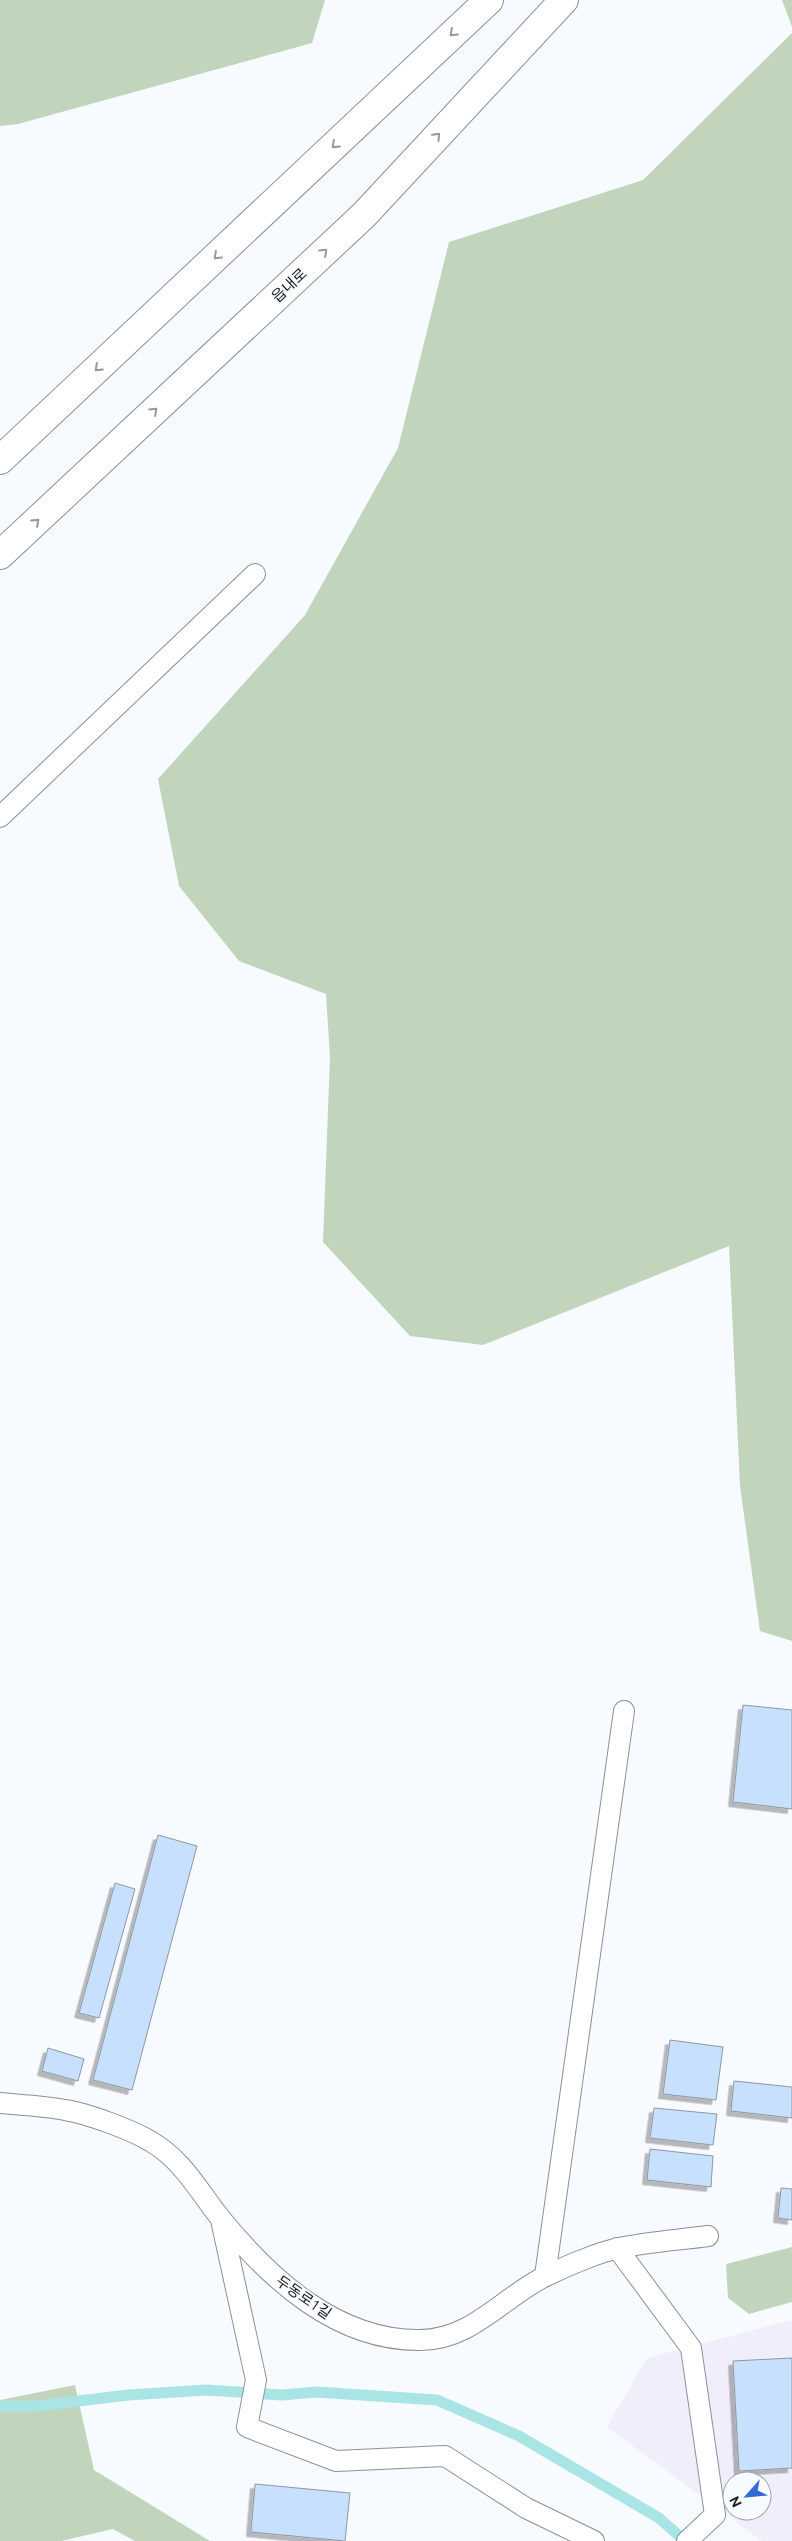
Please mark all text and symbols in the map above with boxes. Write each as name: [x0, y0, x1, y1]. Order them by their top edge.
one-way arrow: [450, 27, 459, 36]
one-way arrow: [431, 132, 440, 141]
one-way arrow: [332, 139, 341, 148]
one-way arrow: [318, 249, 327, 258]
one-way arrow: [213, 250, 222, 259]
street label: 읍내로: [268, 265, 310, 305]
one-way arrow: [95, 362, 104, 371]
one-way arrow: [149, 408, 158, 417]
one-way arrow: [30, 519, 39, 528]
street label: 두동로1길: [273, 2272, 335, 2322]
north arrow: [722, 2471, 772, 2521]
text: N: [726, 2494, 745, 2510]

